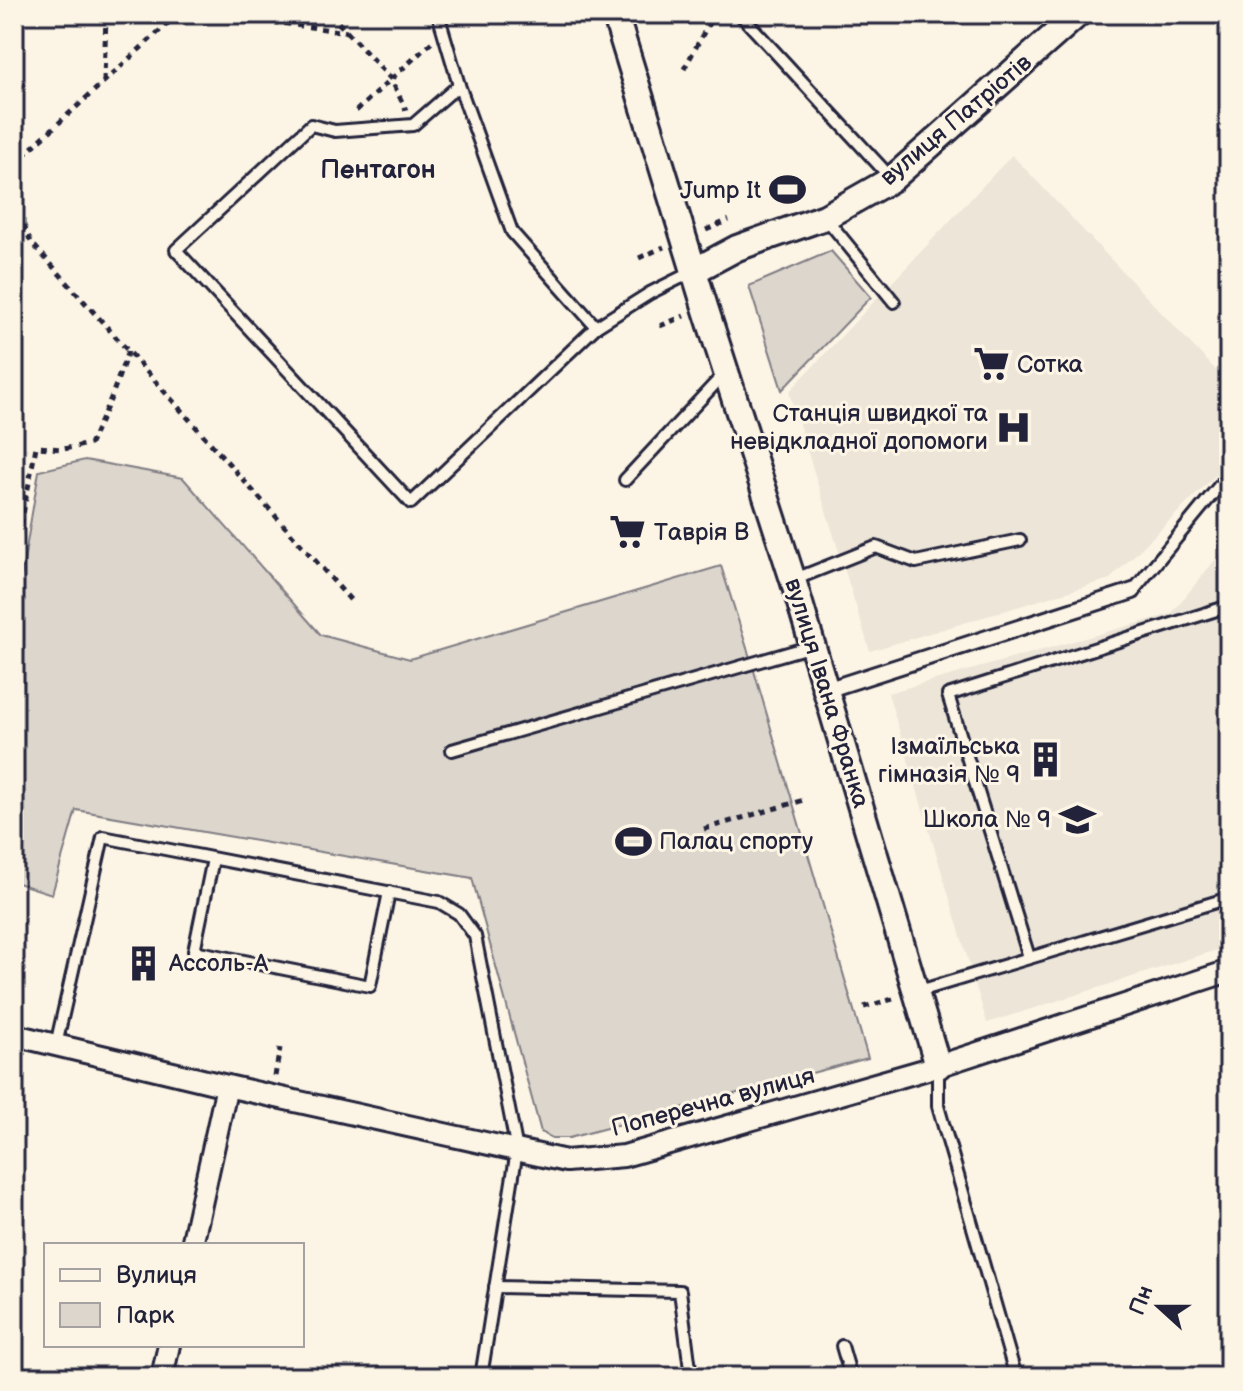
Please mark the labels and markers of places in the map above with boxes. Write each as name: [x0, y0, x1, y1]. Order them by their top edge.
sports icon: Jump It: [768, 171, 806, 209]
place label: Jump It: [680, 176, 762, 205]
supermarket icon: Сотка: [972, 345, 1010, 383]
place label: Сотка: [1017, 350, 1083, 379]
place label: Станція швидкої та невідкладної допомоги: [730, 399, 988, 456]
hospital icon: Станція швидкої та невідкладної допомоги: [995, 408, 1033, 446]
supermarket icon: Таврія В: [609, 513, 647, 551]
place label: Таврія В: [654, 518, 749, 547]
place label: Ізмаїльська гімназія № 9: [878, 732, 1020, 789]
building icon: Ізмаїльська гімназія № 9: [1027, 741, 1065, 779]
school or university icon: Школа № 9: [1058, 800, 1096, 838]
place label: Школа № 9: [923, 805, 1051, 834]
sports icon: Палац спорту: [614, 822, 652, 860]
place label: Палац спорту: [659, 827, 813, 856]
building icon: Ассоль-А: [124, 944, 162, 982]
place label: Ассоль-А: [168, 949, 269, 978]

